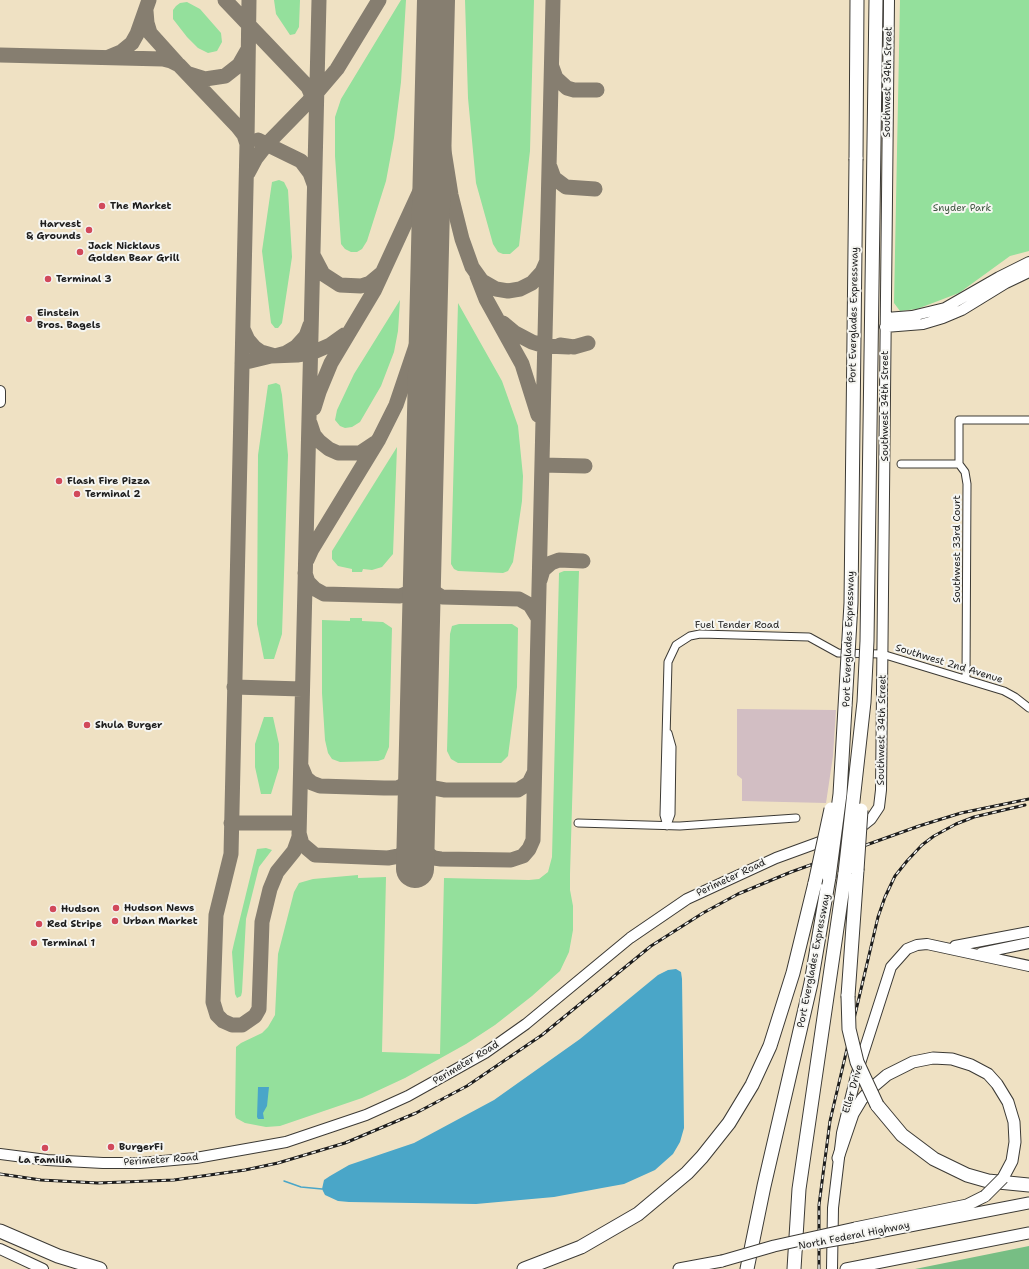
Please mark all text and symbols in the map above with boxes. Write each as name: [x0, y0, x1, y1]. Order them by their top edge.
street label: Southwest 34th Street: [881, 26, 895, 138]
place label: The Market: [110, 200, 171, 212]
marker: The Market: [97, 201, 107, 211]
park label: Snyder Park: [933, 202, 991, 214]
place label: Harvest & Grounds: [26, 218, 81, 242]
marker: Harvest & Grounds: [84, 225, 94, 235]
place label: Jack Nicklaus Golden Bear Grill: [88, 240, 179, 264]
marker: Jack Nicklaus Golden Bear Grill: [75, 247, 85, 257]
street label: Port Everglades Expressway: [847, 247, 861, 383]
place label: Terminal 3: [56, 273, 112, 285]
marker: Terminal 3: [43, 274, 53, 284]
place label: Einstein Bros. Bagels: [37, 307, 101, 330]
marker: Einstein Bros. Bagels: [24, 314, 34, 324]
street label: Southwest 34th Street: [879, 351, 891, 461]
place label: Flash Fire Pizza: [67, 475, 150, 487]
marker: Flash Fire Pizza: [54, 476, 64, 486]
place label: Terminal 2: [85, 488, 141, 500]
marker: Terminal 2: [72, 489, 82, 499]
street label: Southwest 33rd Court: [951, 495, 963, 603]
street label: Port Everglades Expressway: [841, 571, 857, 707]
street label: Fuel Tender Road: [695, 619, 779, 631]
street label: Southwest 2nd Avenue: [894, 642, 1004, 686]
street label: Southwest 34th Street: [875, 674, 889, 786]
place label: Shula Burger: [95, 719, 162, 731]
marker: Shula Burger: [82, 720, 92, 730]
street label: Perimeter Road: [695, 857, 767, 899]
street label: Port Everglades Expressway: [795, 893, 833, 1029]
place label: Hudson News: [124, 902, 194, 914]
place label: Hudson: [61, 903, 100, 915]
marker: Hudson News: [111, 903, 121, 913]
marker: Hudson: [48, 904, 58, 914]
place label: Urban Market: [123, 915, 198, 927]
marker: Urban Market: [110, 916, 120, 926]
place label: Red Stripe: [47, 918, 102, 930]
marker: Red Stripe: [34, 919, 44, 929]
place label: Terminal 1: [42, 937, 95, 949]
marker: Terminal 1: [29, 938, 39, 948]
street label: Perimeter Road: [431, 1039, 501, 1087]
street label: Eller Drive: [840, 1063, 866, 1115]
place label: BurgerFi: [119, 1141, 163, 1153]
marker: BurgerFi: [106, 1142, 116, 1152]
marker: La Familia: [40, 1143, 50, 1153]
street label: Perimeter Road: [123, 1151, 199, 1169]
place label: La Familia: [18, 1154, 72, 1166]
street label: North Federal Highway: [797, 1219, 911, 1253]

